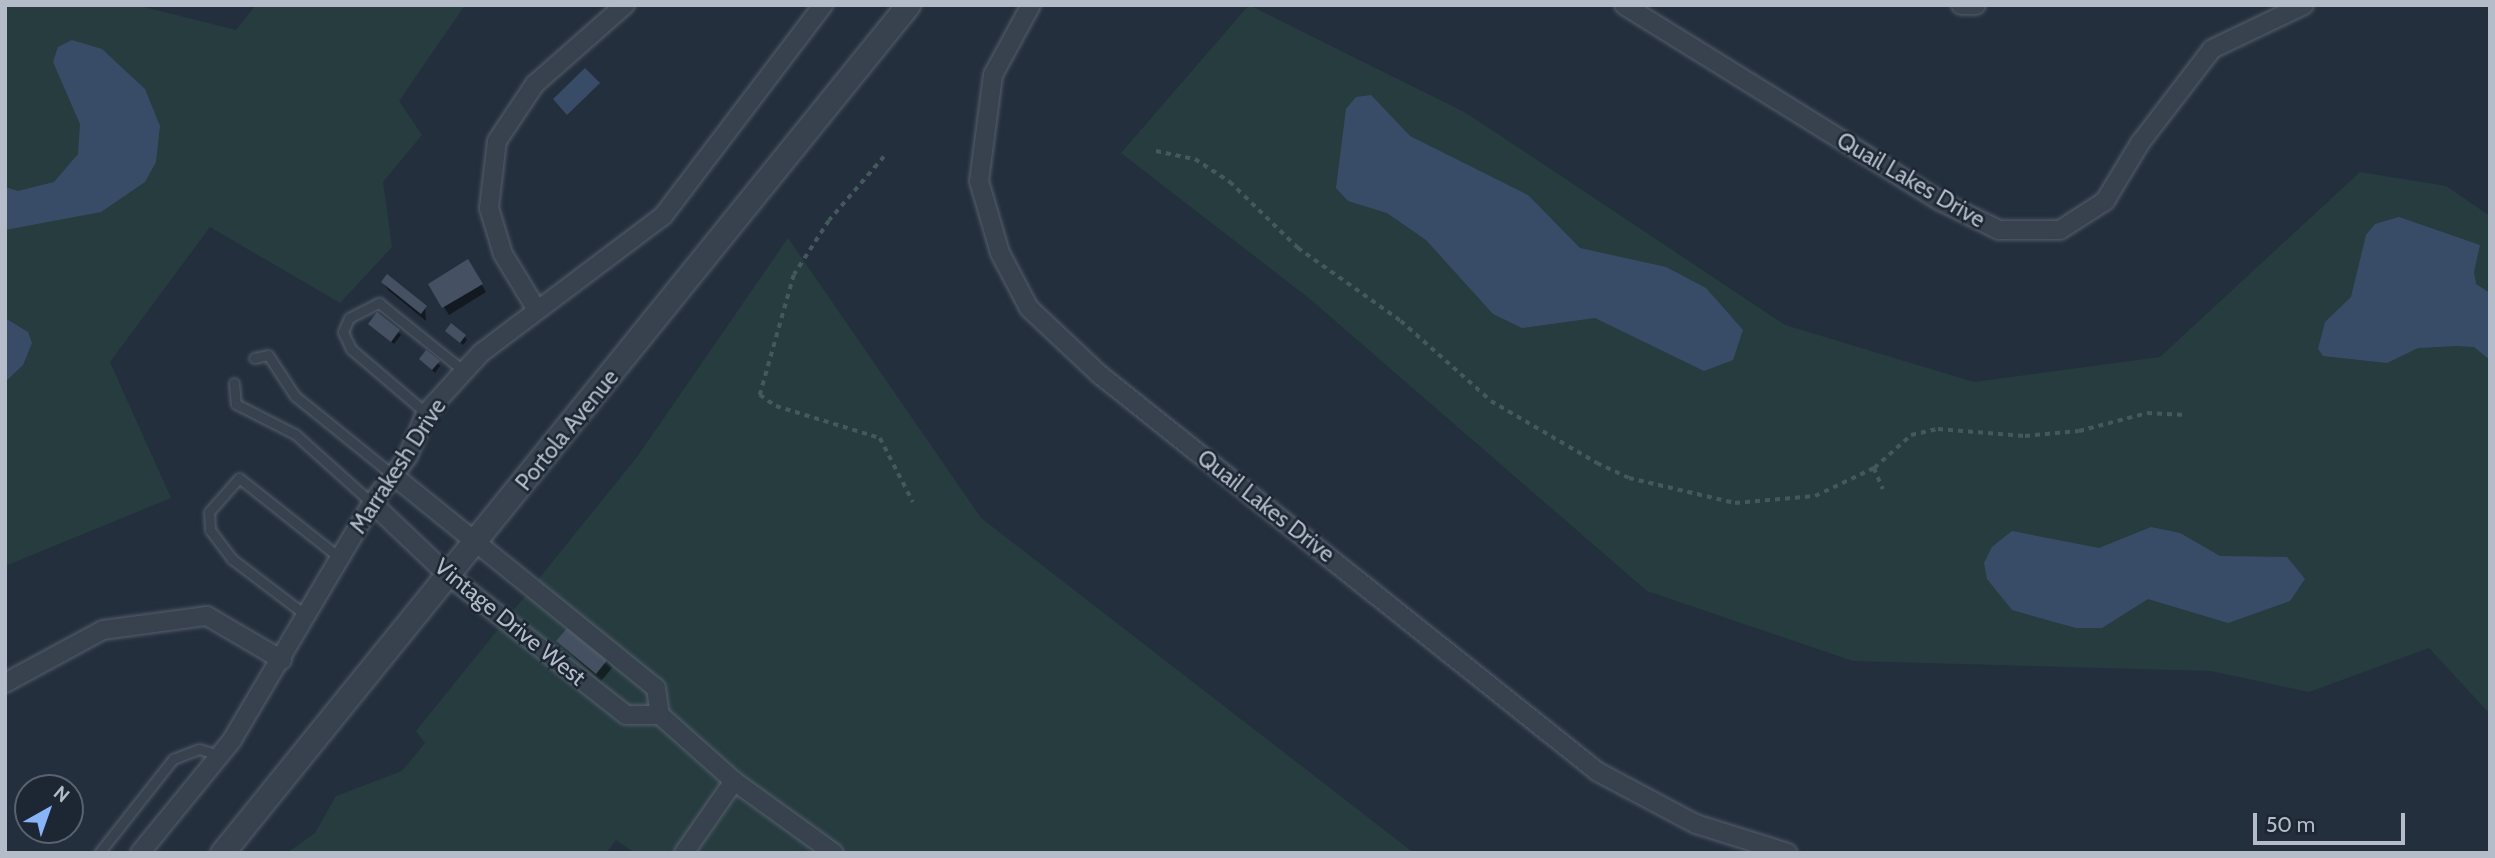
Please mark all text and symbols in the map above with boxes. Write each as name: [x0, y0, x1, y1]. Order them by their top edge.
street label: Quail Lakes Drive: [1832, 126, 1990, 234]
street label: Portola Avenue: [510, 364, 624, 496]
street label: Marrakesh Drive: [344, 393, 452, 539]
street label: Quail Lakes Drive: [1192, 444, 1340, 568]
street label: Vintage Drive West: [429, 553, 591, 691]
north arrow: [14, 774, 84, 844]
text: N: [49, 781, 74, 807]
scale bar: [2257, 798, 2409, 842]
text: 50 m: [2266, 812, 2315, 837]

